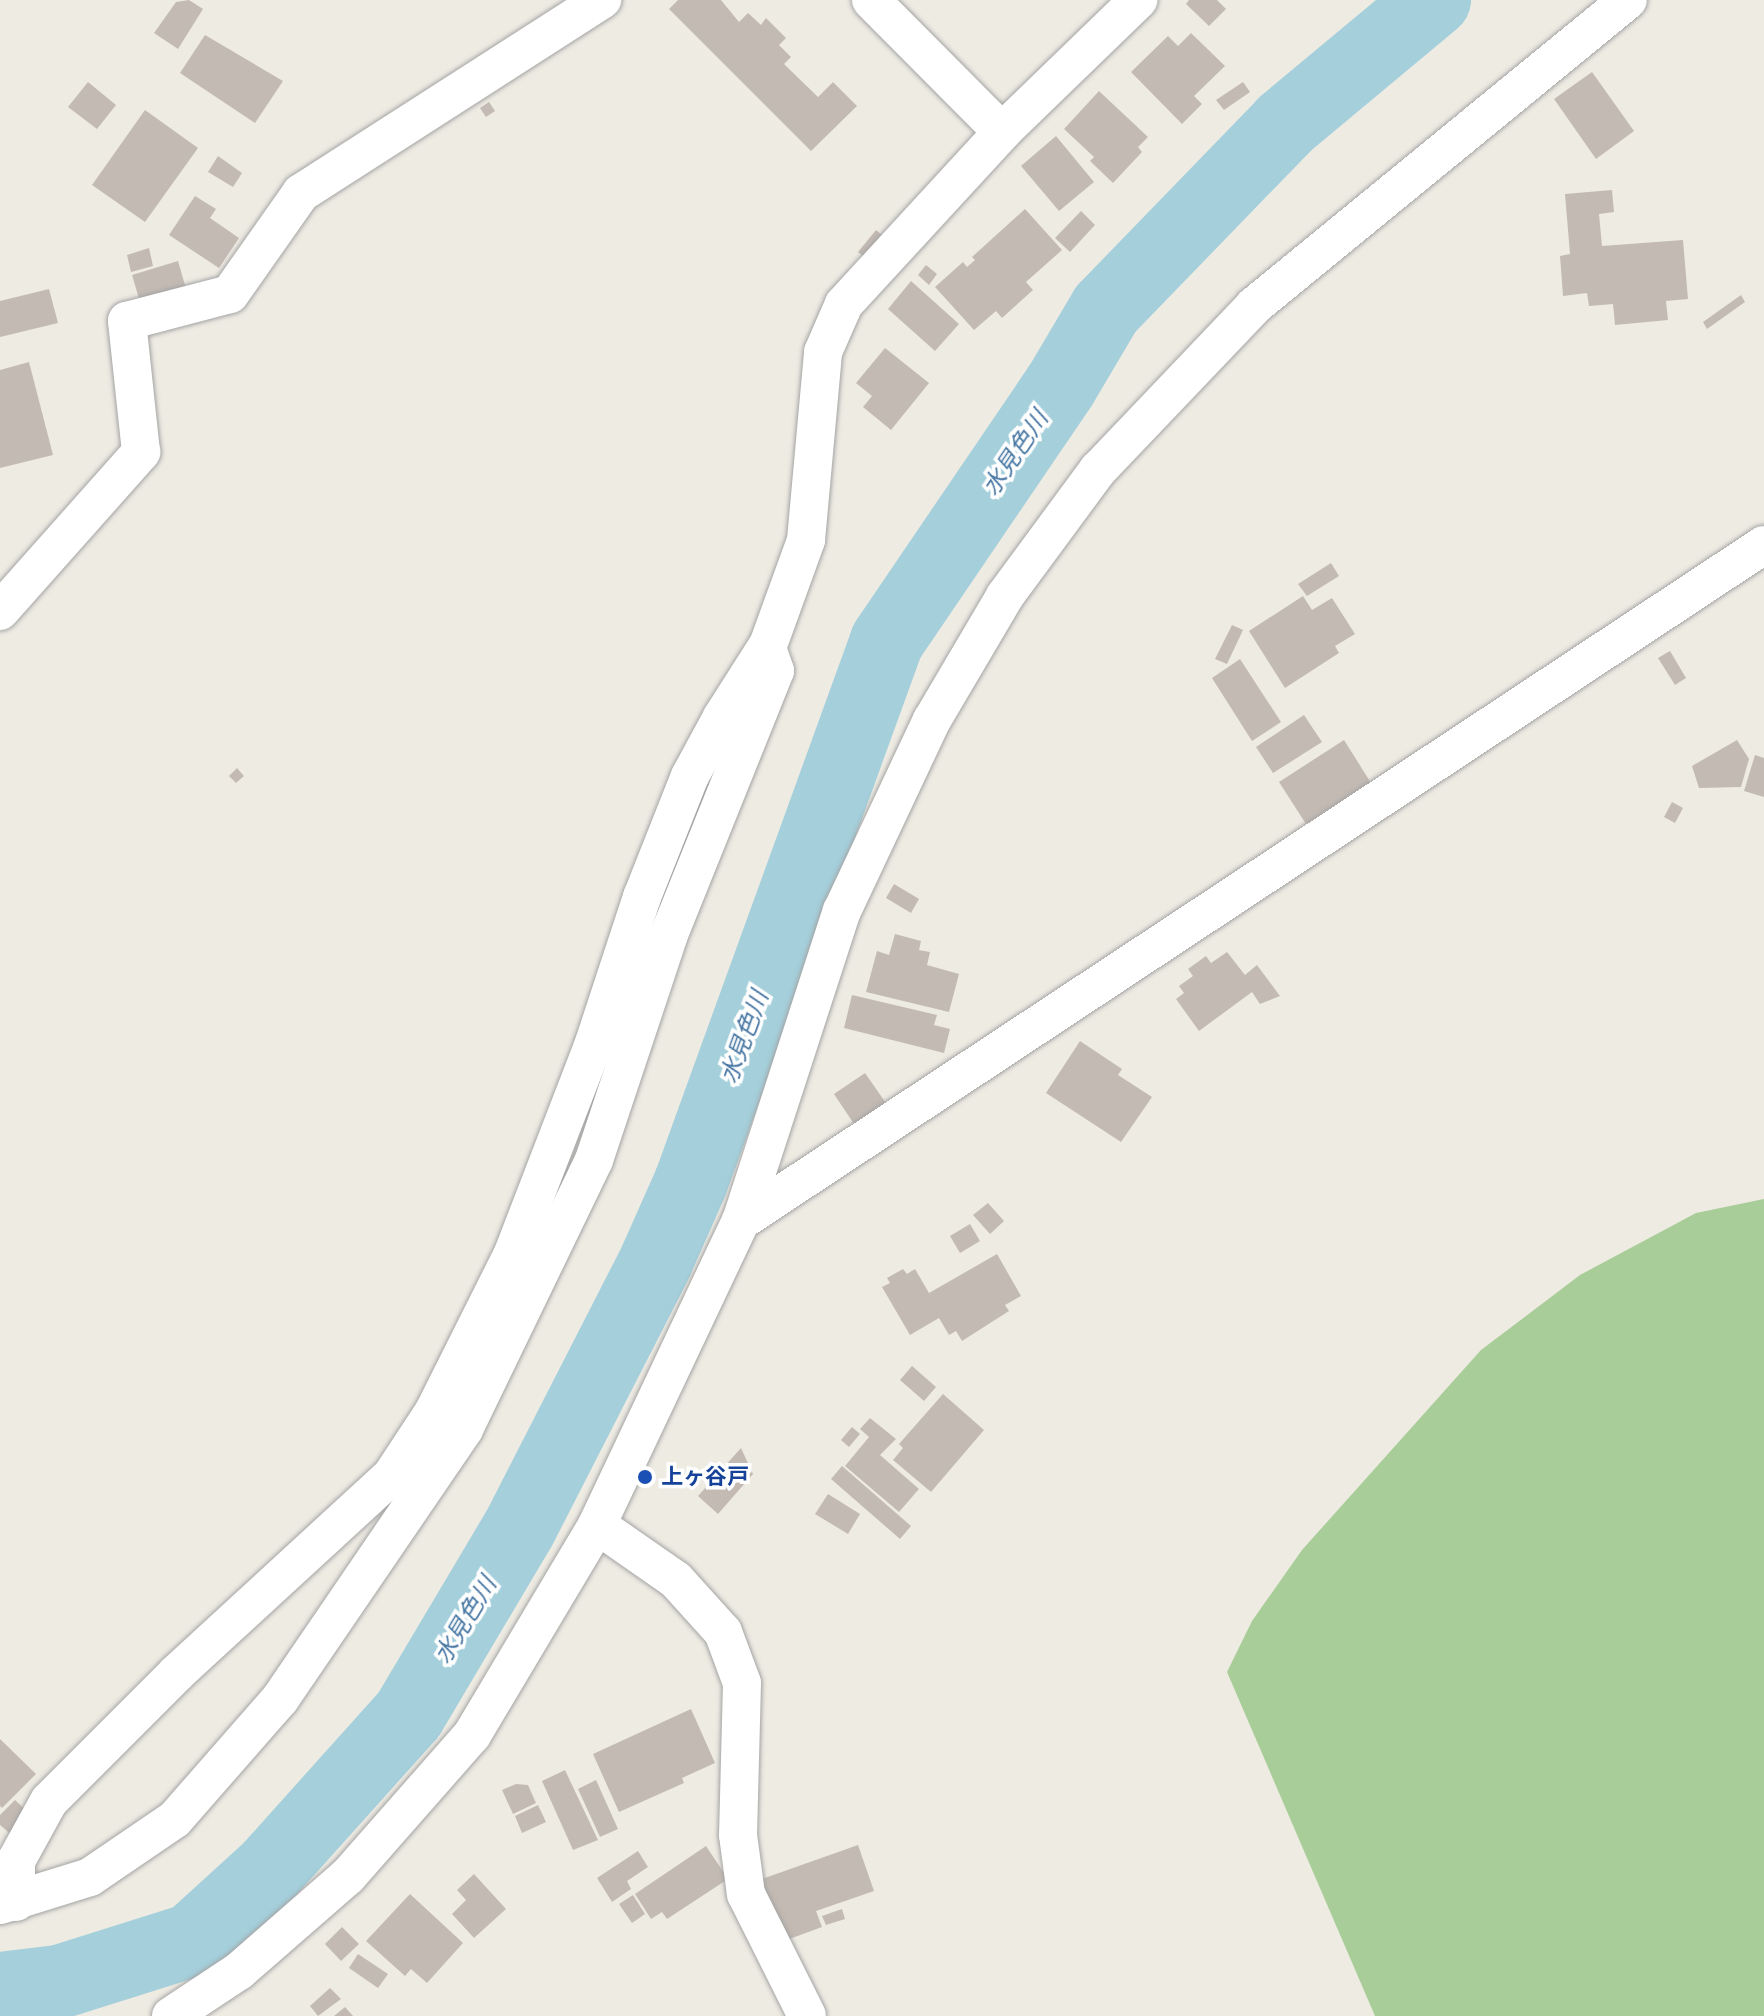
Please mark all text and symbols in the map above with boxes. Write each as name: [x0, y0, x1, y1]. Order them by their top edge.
water label: 水見色川: [976, 405, 1054, 501]
water label: 水見色川: [714, 987, 774, 1087]
place label: 上ヶ谷戸: [661, 1464, 749, 1490]
marker: 上ヶ谷戸: [636, 1468, 654, 1486]
water label: 水見色川: [428, 1571, 502, 1669]

